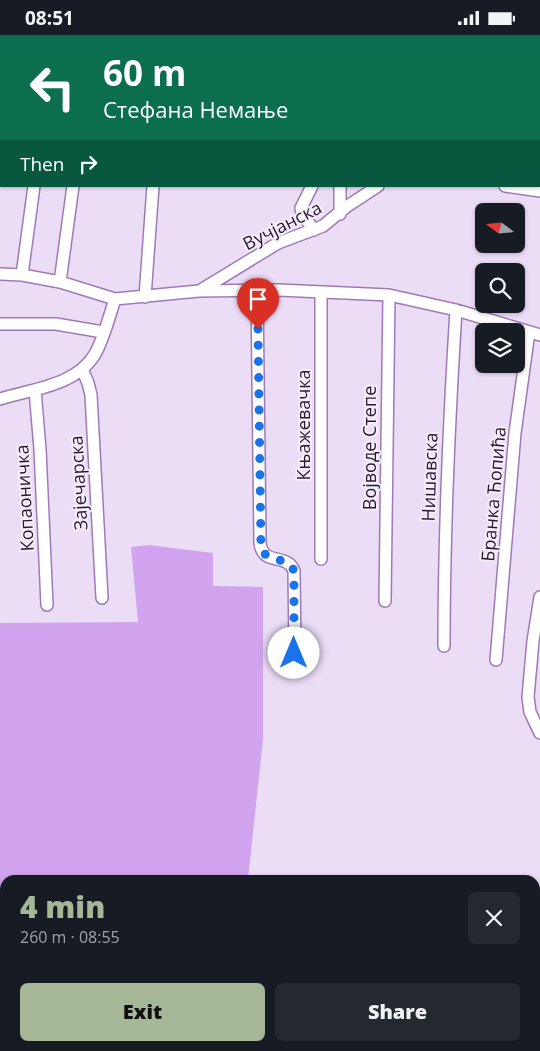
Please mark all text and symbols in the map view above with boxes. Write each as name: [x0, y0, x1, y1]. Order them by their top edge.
text: 08:51: [25, 5, 74, 31]
text: 60 m: [103, 49, 186, 96]
icon: left: [20, 55, 85, 120]
text: Стефана Немање: [103, 94, 288, 124]
icon: right: [74, 150, 102, 178]
text: Then: [20, 151, 64, 177]
street label: Вучјанска: [238, 195, 326, 255]
north arrow: [475, 203, 525, 253]
map controls: [475, 203, 525, 373]
button: search: [475, 263, 525, 313]
pin: [237, 278, 279, 329]
icon: arrive: [244, 285, 272, 313]
button: layers: [475, 323, 525, 373]
street label: Књажевачка: [291, 370, 315, 480]
street label: Војводе Степе: [357, 386, 381, 510]
street label: Бранка Ћопића: [475, 426, 511, 562]
street label: Нишавска: [415, 432, 443, 522]
street label: Зајечарска: [64, 435, 92, 531]
street label: Копаоничка: [9, 444, 39, 552]
position arrow: [267, 626, 319, 678]
text: 4 min: [20, 886, 105, 927]
button: close: [468, 892, 520, 944]
text: 260 m · 08:55: [20, 926, 120, 948]
button: Exit: [20, 983, 265, 1041]
button: Share: [275, 983, 520, 1041]

